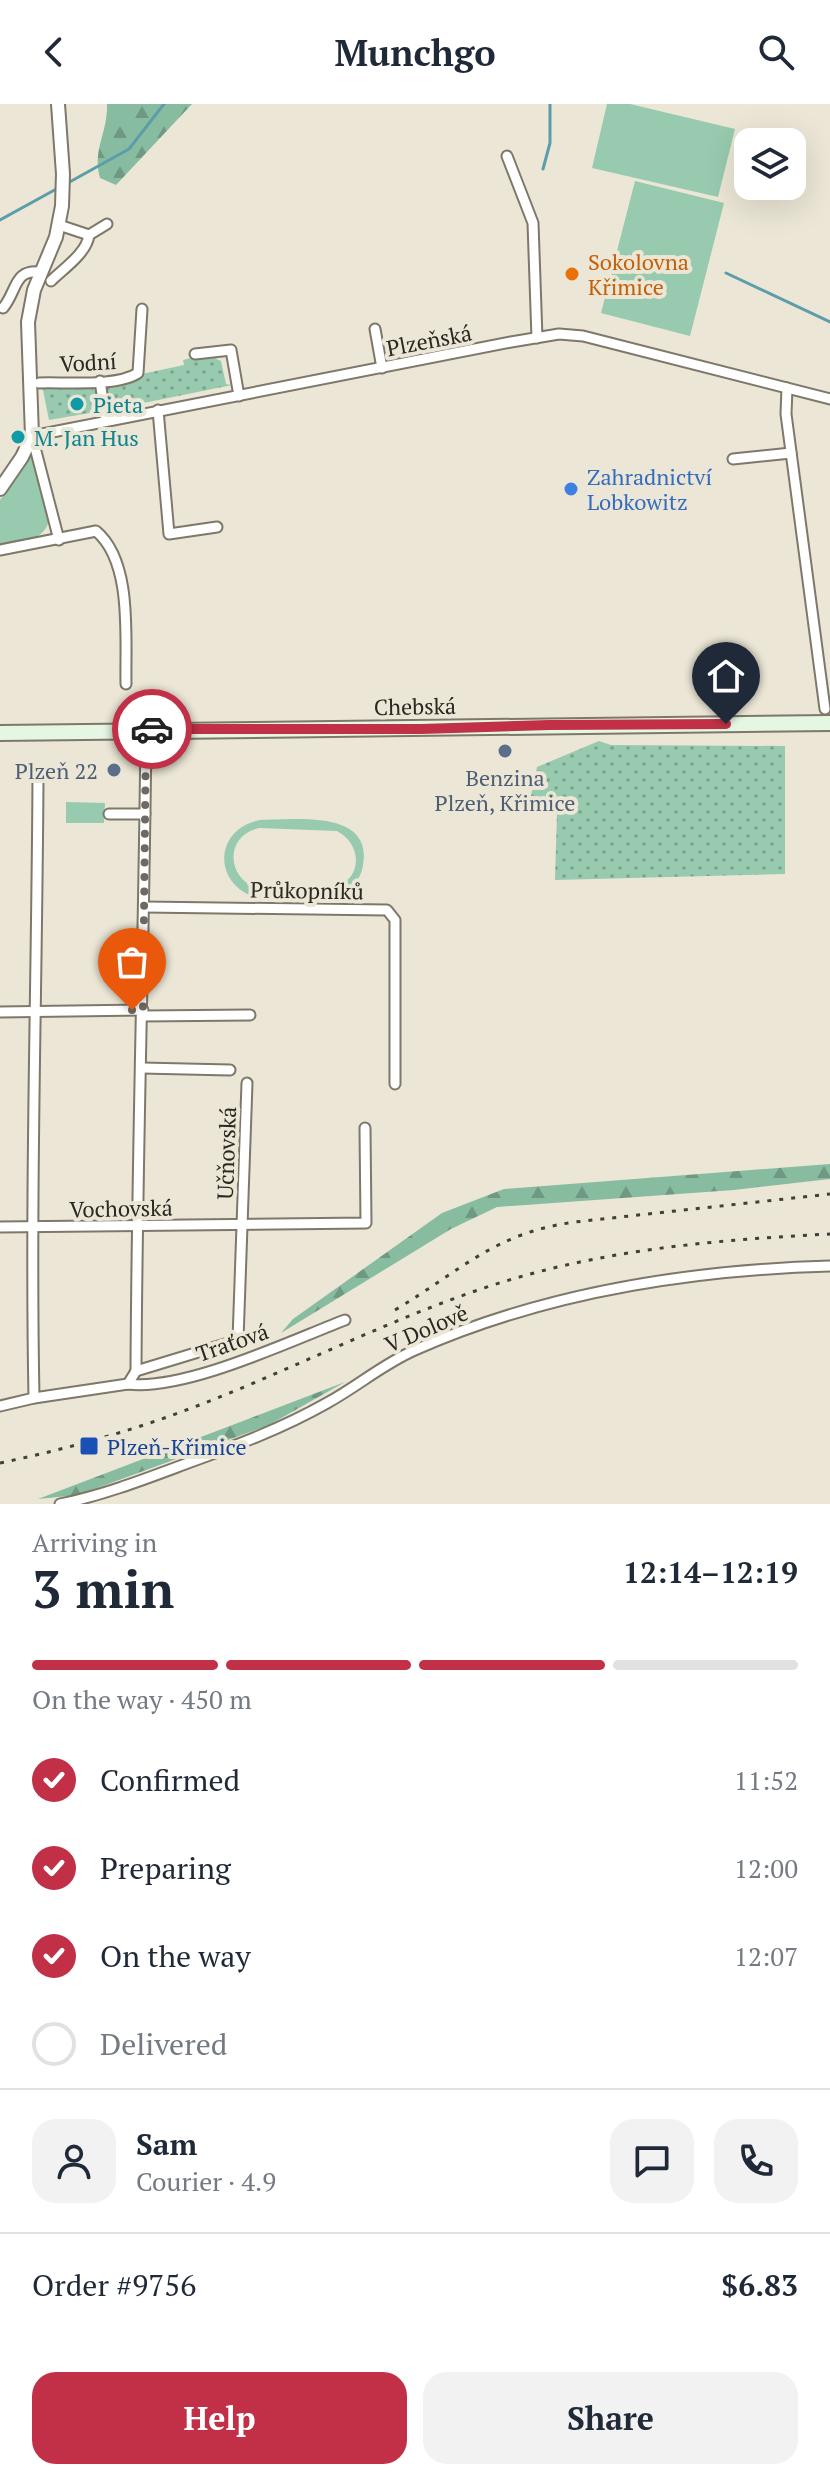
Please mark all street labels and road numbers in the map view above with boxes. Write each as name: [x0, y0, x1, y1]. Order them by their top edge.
street label: Plzeňská: [384, 318, 474, 362]
street label: Vodní: [59, 346, 118, 378]
street label: Chebská: [374, 691, 456, 721]
street label: Průkopníků: [250, 875, 364, 905]
street label: Učňovská: [210, 1106, 242, 1200]
street label: Vochovská: [69, 1193, 173, 1223]
street label: V Dolově: [380, 1298, 472, 1358]
street label: Traťová: [192, 1316, 272, 1368]

